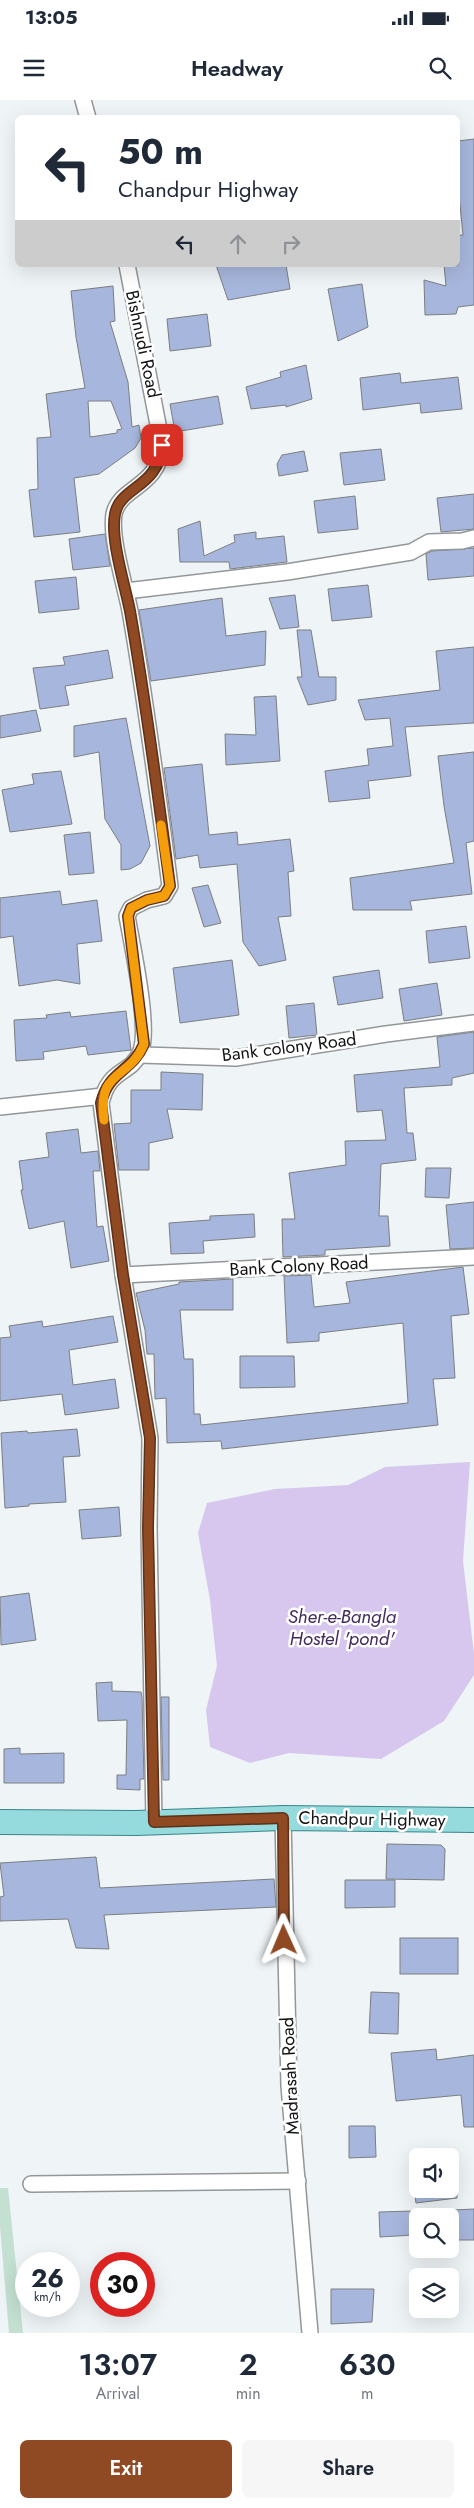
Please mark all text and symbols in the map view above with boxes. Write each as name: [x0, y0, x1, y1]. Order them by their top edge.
text: 13:05: [25, 4, 77, 31]
text: Headway: [191, 52, 283, 84]
icon: menu: [20, 54, 48, 82]
icon: search: [426, 54, 454, 82]
text: 50 m: [118, 127, 203, 177]
icon: left: [35, 135, 100, 200]
text: Chandpur Highway: [118, 173, 298, 205]
icon: left: [171, 230, 199, 258]
icon: ahead: [224, 230, 252, 258]
icon: right: [277, 230, 305, 258]
street label: Bishnudi Road: [119, 288, 167, 400]
pin: [141, 424, 183, 466]
icon: arrive: [148, 431, 176, 459]
street label: Bank colony Road: [220, 1026, 358, 1068]
street label: Bank Colony Road: [229, 1249, 369, 1283]
water label: Sher-e-Bangla Hostel 'pond': [288, 1603, 397, 1652]
street label: Chandpur Highway: [298, 1805, 446, 1833]
position arrow: [257, 1913, 309, 1965]
street label: Madrasah Road: [274, 2016, 306, 2136]
map controls: [409, 2148, 459, 2318]
button: sound: [409, 2148, 459, 2198]
button: search: [409, 2208, 459, 2258]
speed limit sign: 30: [90, 2252, 155, 2317]
text: 26: [31, 2260, 64, 2296]
button: layers: [409, 2268, 459, 2318]
text: km/h: [34, 2288, 61, 2306]
text: 13:07: [78, 2343, 157, 2386]
text: 2: [239, 2343, 258, 2386]
text: 630: [339, 2343, 396, 2386]
text: Arrival: [96, 2382, 140, 2405]
text: min: [236, 2382, 261, 2405]
text: m: [361, 2382, 374, 2405]
button: Exit: [20, 2440, 232, 2498]
button: Share: [242, 2440, 454, 2498]

